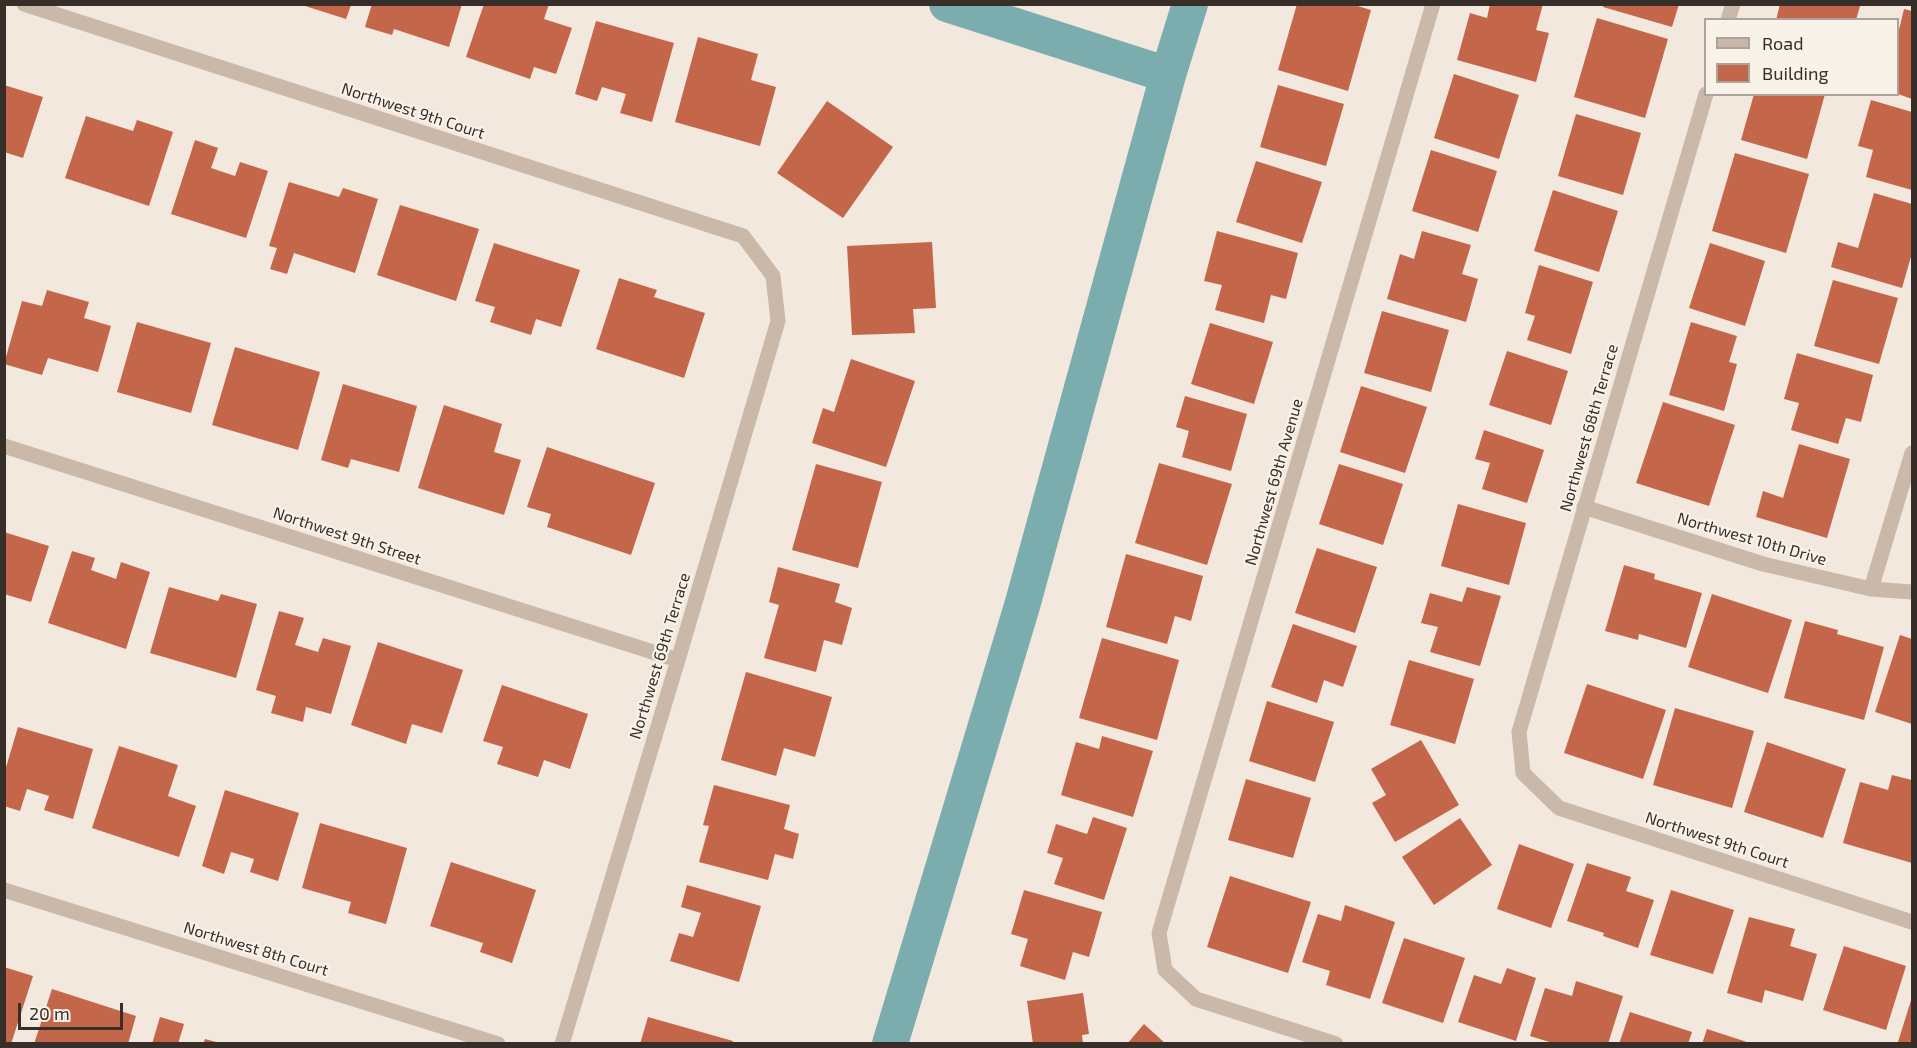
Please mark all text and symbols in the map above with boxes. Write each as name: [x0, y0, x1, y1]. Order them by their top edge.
legend: [1704, 18, 1899, 96]
text: Road: [1762, 32, 1803, 54]
text: Building: [1762, 62, 1829, 84]
street label: Northwest 9th Court: [339, 79, 487, 143]
street label: Northwest 68th Terrace: [1556, 342, 1622, 514]
street label: Northwest 69th Avenue: [1241, 396, 1307, 568]
street label: Northwest 9th Street: [271, 503, 423, 569]
street label: Northwest 10th Drive: [1675, 508, 1829, 570]
street label: Northwest 69th Terrace: [626, 570, 694, 742]
street label: Northwest 9th Court: [1643, 808, 1791, 872]
street label: Northwest 8th Court: [181, 918, 331, 980]
scale bar: [21, 991, 126, 1029]
text: 20 m: [29, 1002, 70, 1024]

